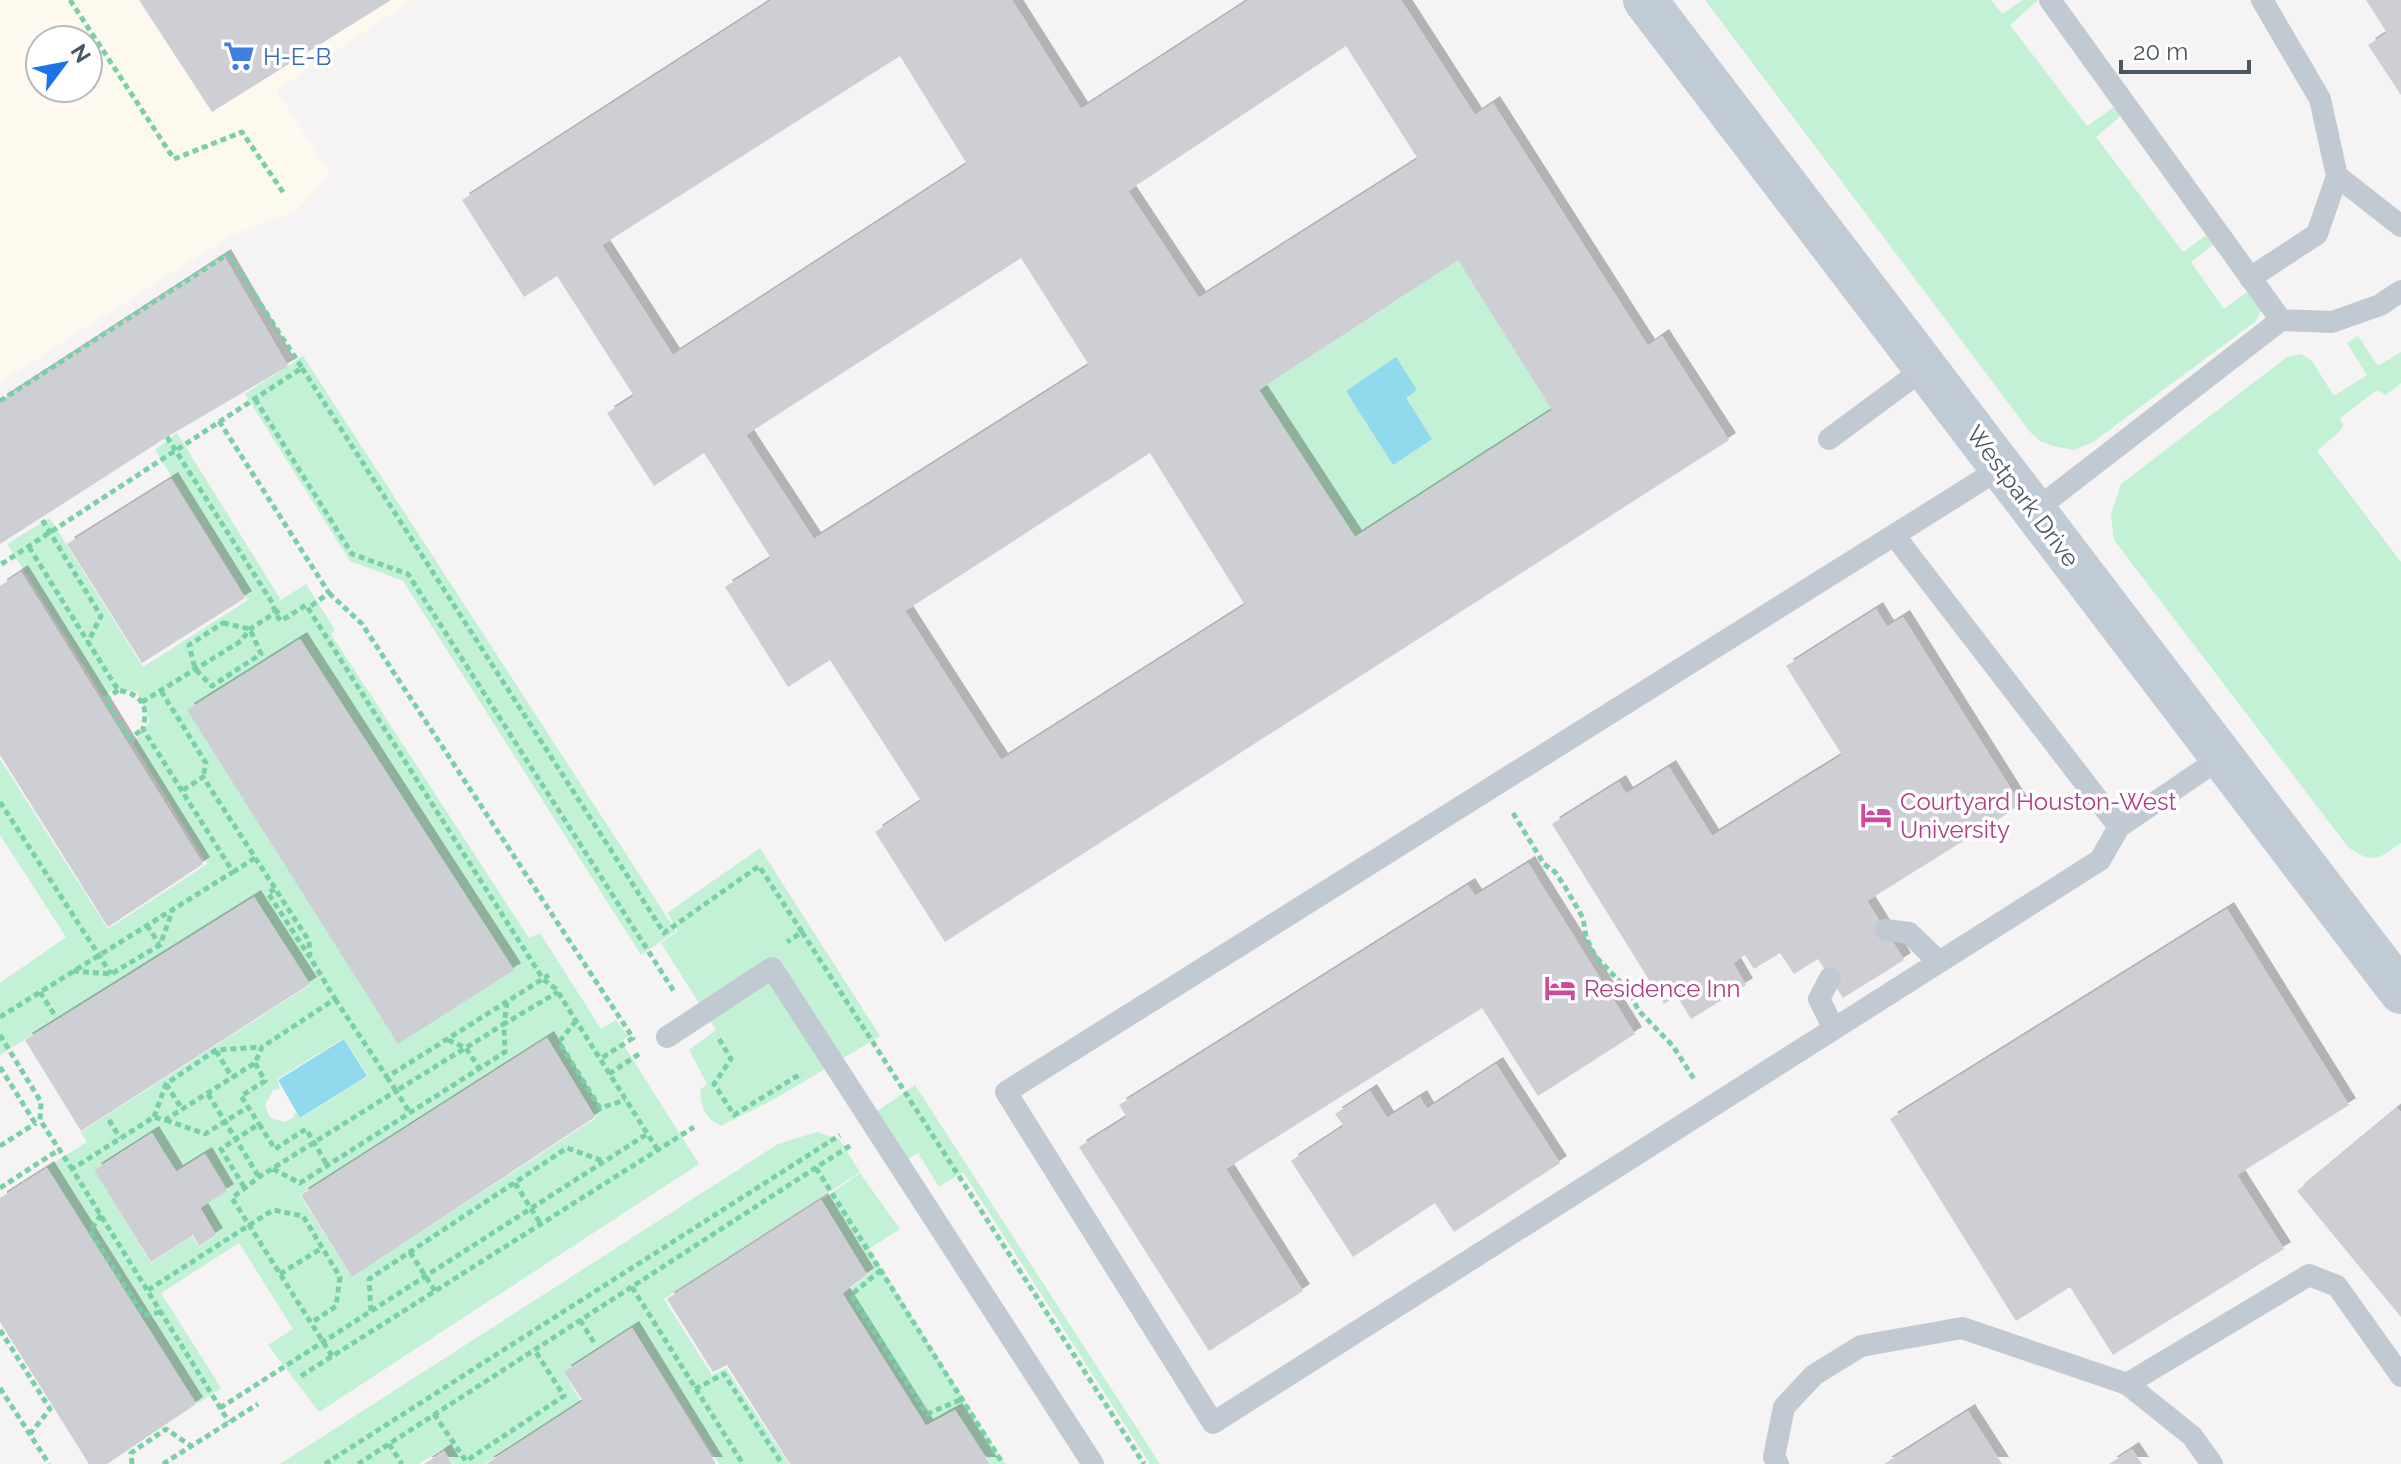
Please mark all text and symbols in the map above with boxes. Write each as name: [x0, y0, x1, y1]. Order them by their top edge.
north arrow: [24, 24, 104, 104]
scale bar: [2121, 24, 2249, 74]
text: 20 m: [2133, 37, 2188, 66]
text: N: [65, 39, 96, 67]
supermarket icon: H-E-B: [222, 39, 256, 73]
place label: H-E-B: [263, 42, 331, 71]
street label: Westpark Drive: [1960, 420, 2086, 572]
place label: Courtyard Houston-West University: [1900, 787, 2177, 844]
hotel icon: Courtyard Houston-West University: [1859, 798, 1893, 832]
hotel icon: Residence Inn: [1543, 971, 1577, 1005]
place label: Residence Inn: [1584, 974, 1740, 1003]

